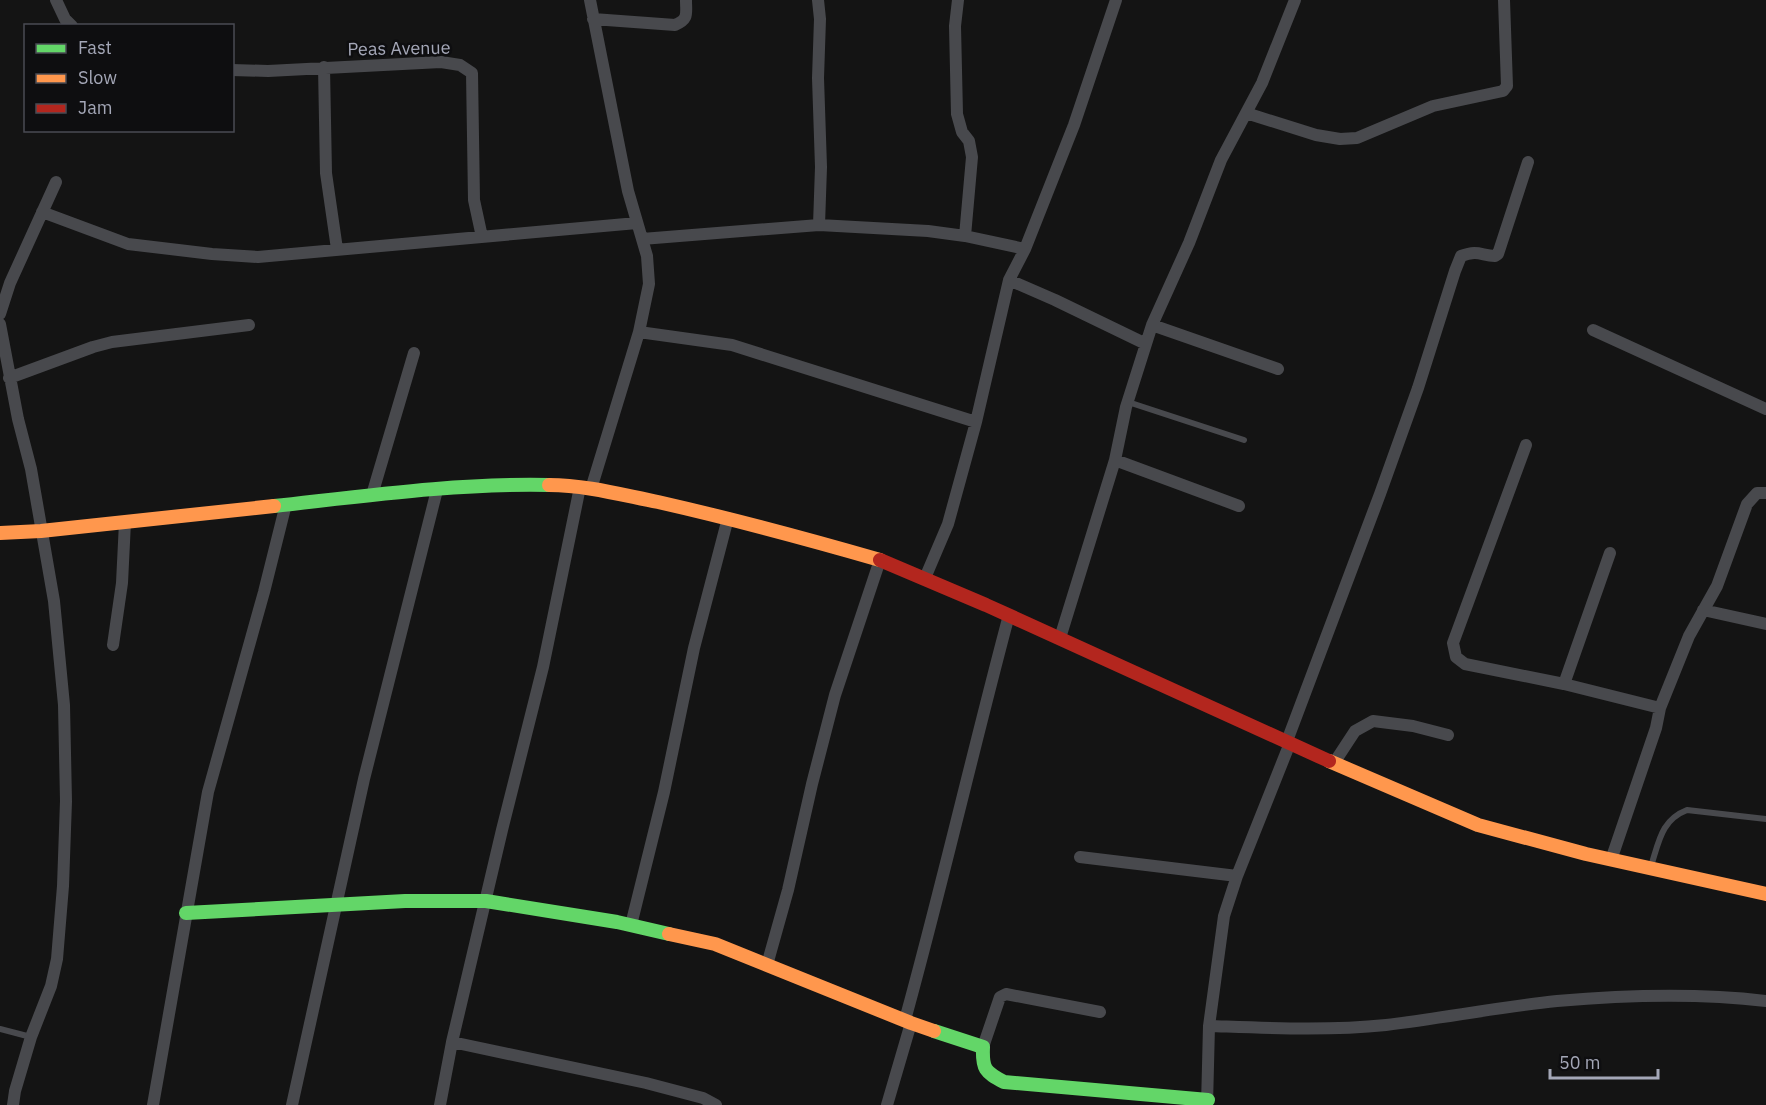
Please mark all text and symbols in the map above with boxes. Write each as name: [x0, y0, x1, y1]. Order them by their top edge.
legend: [24, 24, 234, 132]
text: Fast: [78, 36, 112, 59]
street label: Peas Avenue: [347, 36, 451, 60]
text: Slow: [78, 66, 117, 89]
text: Jam: [78, 96, 113, 119]
scale bar: [1550, 1042, 1658, 1080]
text: 50 m: [1559, 1051, 1601, 1074]

